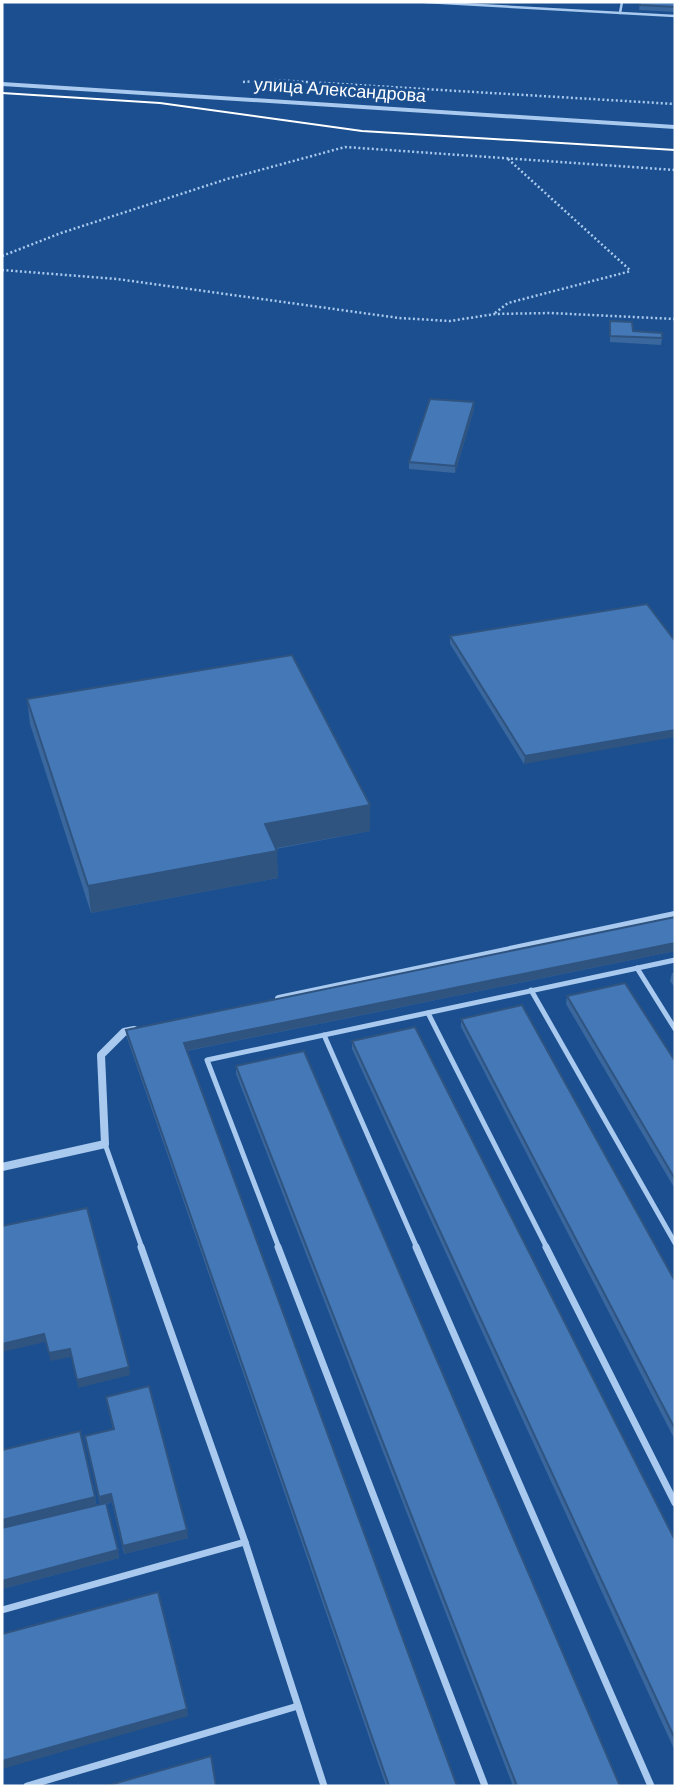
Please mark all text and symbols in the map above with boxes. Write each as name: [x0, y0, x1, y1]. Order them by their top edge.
street label: улица Александрова: [253, 72, 428, 106]

